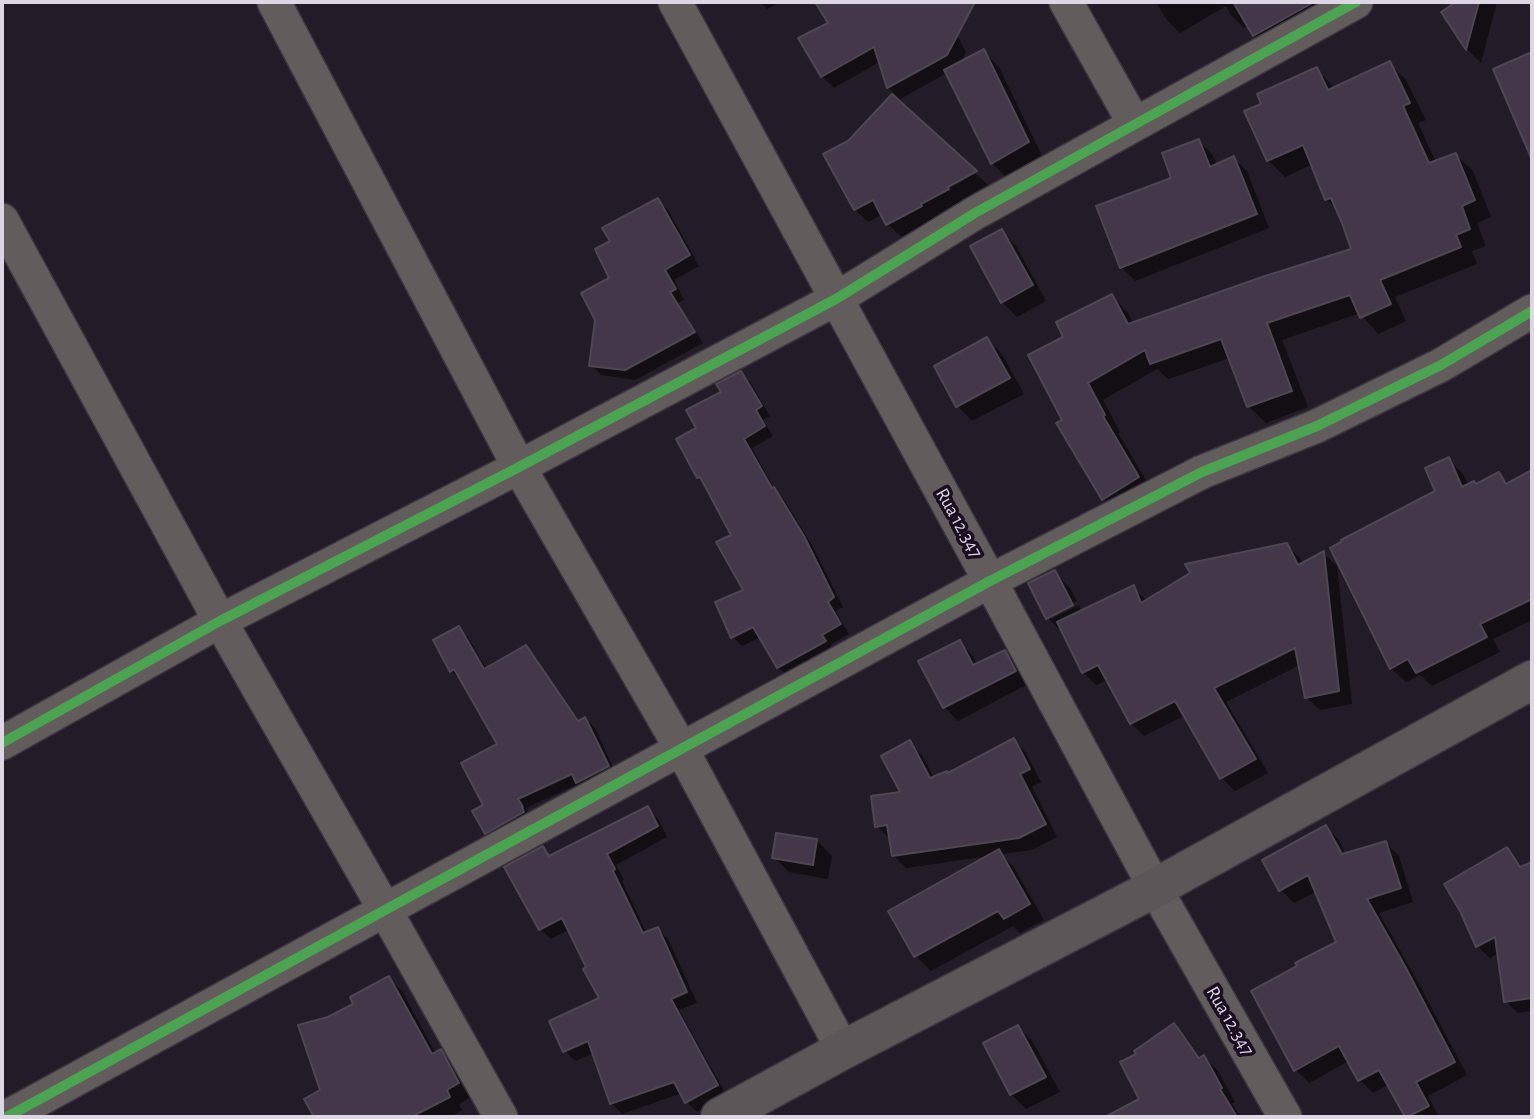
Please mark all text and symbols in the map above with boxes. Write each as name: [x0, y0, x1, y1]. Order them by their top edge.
street label: Rua 12.347: [931, 484, 987, 562]
street label: Rua 12.347: [1201, 982, 1259, 1060]

